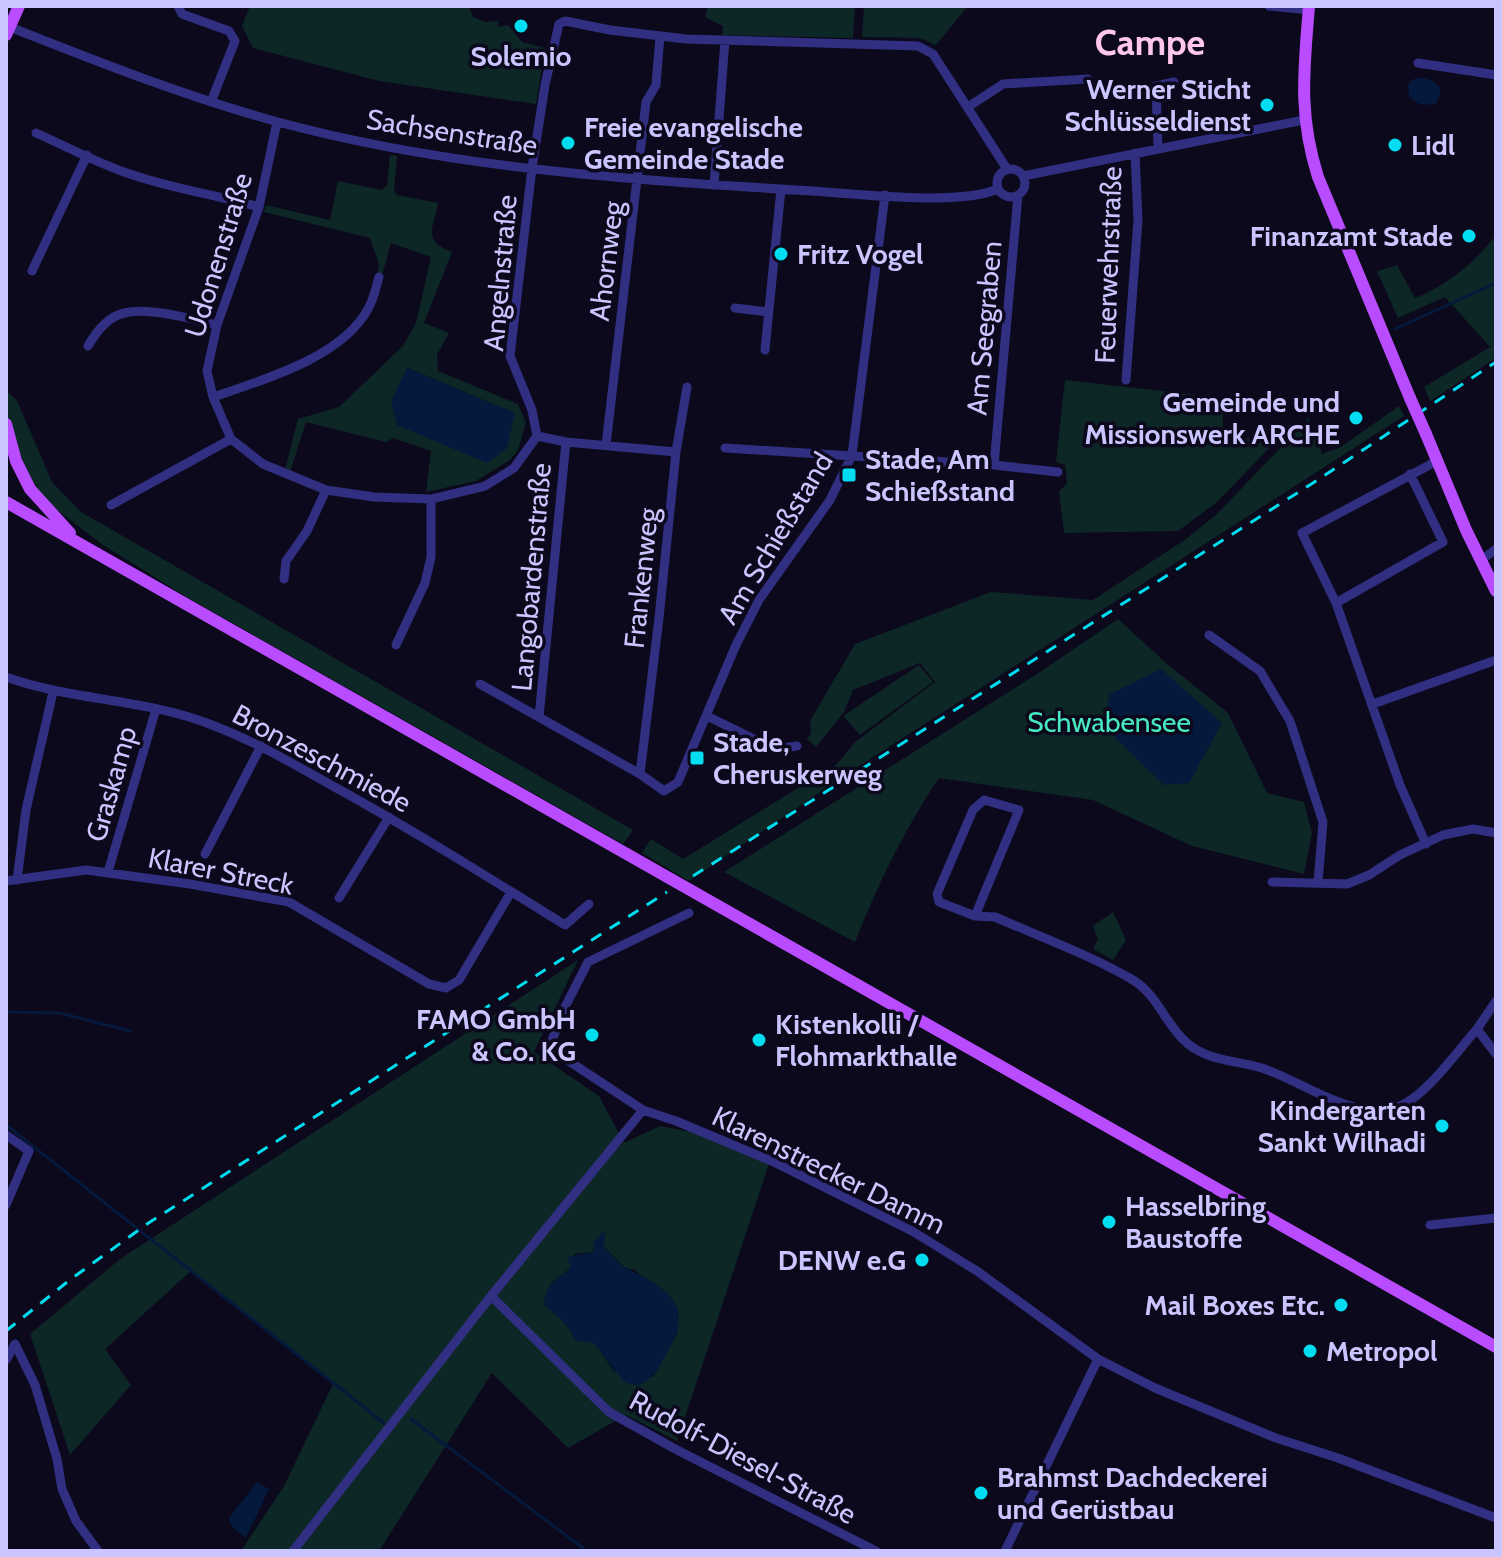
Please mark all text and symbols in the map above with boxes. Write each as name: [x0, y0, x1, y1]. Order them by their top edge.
marker: Solemio: [512, 17, 530, 35]
district label: Campe: [1095, 20, 1205, 64]
place label: Solemio: [471, 39, 571, 73]
place label: Werner Sticht Schlüsseldienst: [1065, 72, 1251, 138]
marker: Werner Sticht Schlüsseldienst: [1258, 96, 1276, 114]
street label: Sachsenstraße: [364, 102, 540, 162]
place label: Freie evangelische Gemeinde Stade: [584, 110, 803, 176]
place label: Lidl: [1411, 128, 1455, 162]
marker: Freie evangelische Gemeinde Stade: [559, 134, 577, 152]
marker: Lidl: [1386, 136, 1404, 154]
street label: Feuerwehrstraße: [1088, 166, 1128, 364]
street label: Udonenstraße: [177, 169, 259, 341]
street label: Angelnstraße: [476, 193, 524, 353]
street label: Ahornweg: [582, 198, 630, 323]
place label: Finanzamt Stade: [1250, 219, 1453, 253]
marker: Finanzamt Stade: [1460, 227, 1478, 245]
place label: Fritz Vogel: [797, 237, 923, 271]
street label: Am Seegraben: [959, 239, 1009, 417]
marker: Fritz Vogel: [772, 245, 790, 263]
place label: Gemeinde und Missionswerk ARCHE: [1084, 385, 1340, 451]
marker: Gemeinde und Missionswerk ARCHE: [1347, 409, 1365, 427]
place label: Stade, Am Schießstand: [865, 442, 1015, 508]
street label: Am Schießstand: [710, 446, 840, 630]
street label: Langobardenstraße: [504, 461, 558, 693]
marker: Stade, Am Schießstand: [840, 466, 858, 484]
street label: Frankenweg: [617, 505, 665, 650]
street label: Bronzeschmiede: [227, 697, 417, 819]
park label: Schwabensee: [1027, 705, 1191, 739]
street label: Graskamp: [78, 722, 144, 846]
place label: Stade, Cheruskerweg: [713, 725, 882, 791]
marker: Stade, Cheruskerweg: [688, 749, 706, 767]
street label: Klarer Streck: [145, 840, 297, 902]
place label: FAMO GmbH & Co. KG: [416, 1002, 576, 1068]
place label: Kistenkolli / Flohmarkthalle: [775, 1007, 957, 1073]
marker: FAMO GmbH & Co. KG: [583, 1026, 601, 1044]
marker: Kistenkolli / Flohmarkthalle: [750, 1031, 768, 1049]
place label: Kindergarten Sankt Wilhadi: [1258, 1093, 1426, 1159]
street label: Klarenstrecker Damm: [707, 1099, 951, 1241]
marker: Kindergarten Sankt Wilhadi: [1433, 1117, 1451, 1135]
place label: Hasselbring Baustoffe: [1125, 1189, 1266, 1255]
marker: Hasselbring Baustoffe: [1100, 1213, 1118, 1231]
place label: DENW e.G: [778, 1243, 906, 1277]
marker: DENW e.G: [913, 1251, 931, 1269]
place label: Mail Boxes Etc.: [1144, 1288, 1325, 1322]
marker: Mail Boxes Etc.: [1332, 1296, 1350, 1314]
place label: Metropol: [1326, 1334, 1437, 1368]
marker: Metropol: [1301, 1342, 1319, 1360]
street label: Rudolf-Diesel-Straße: [624, 1383, 862, 1531]
place label: Brahmst Dachdeckerei und Gerüstbau: [997, 1460, 1268, 1526]
marker: Brahmst Dachdeckerei und Gerüstbau: [972, 1484, 990, 1502]

